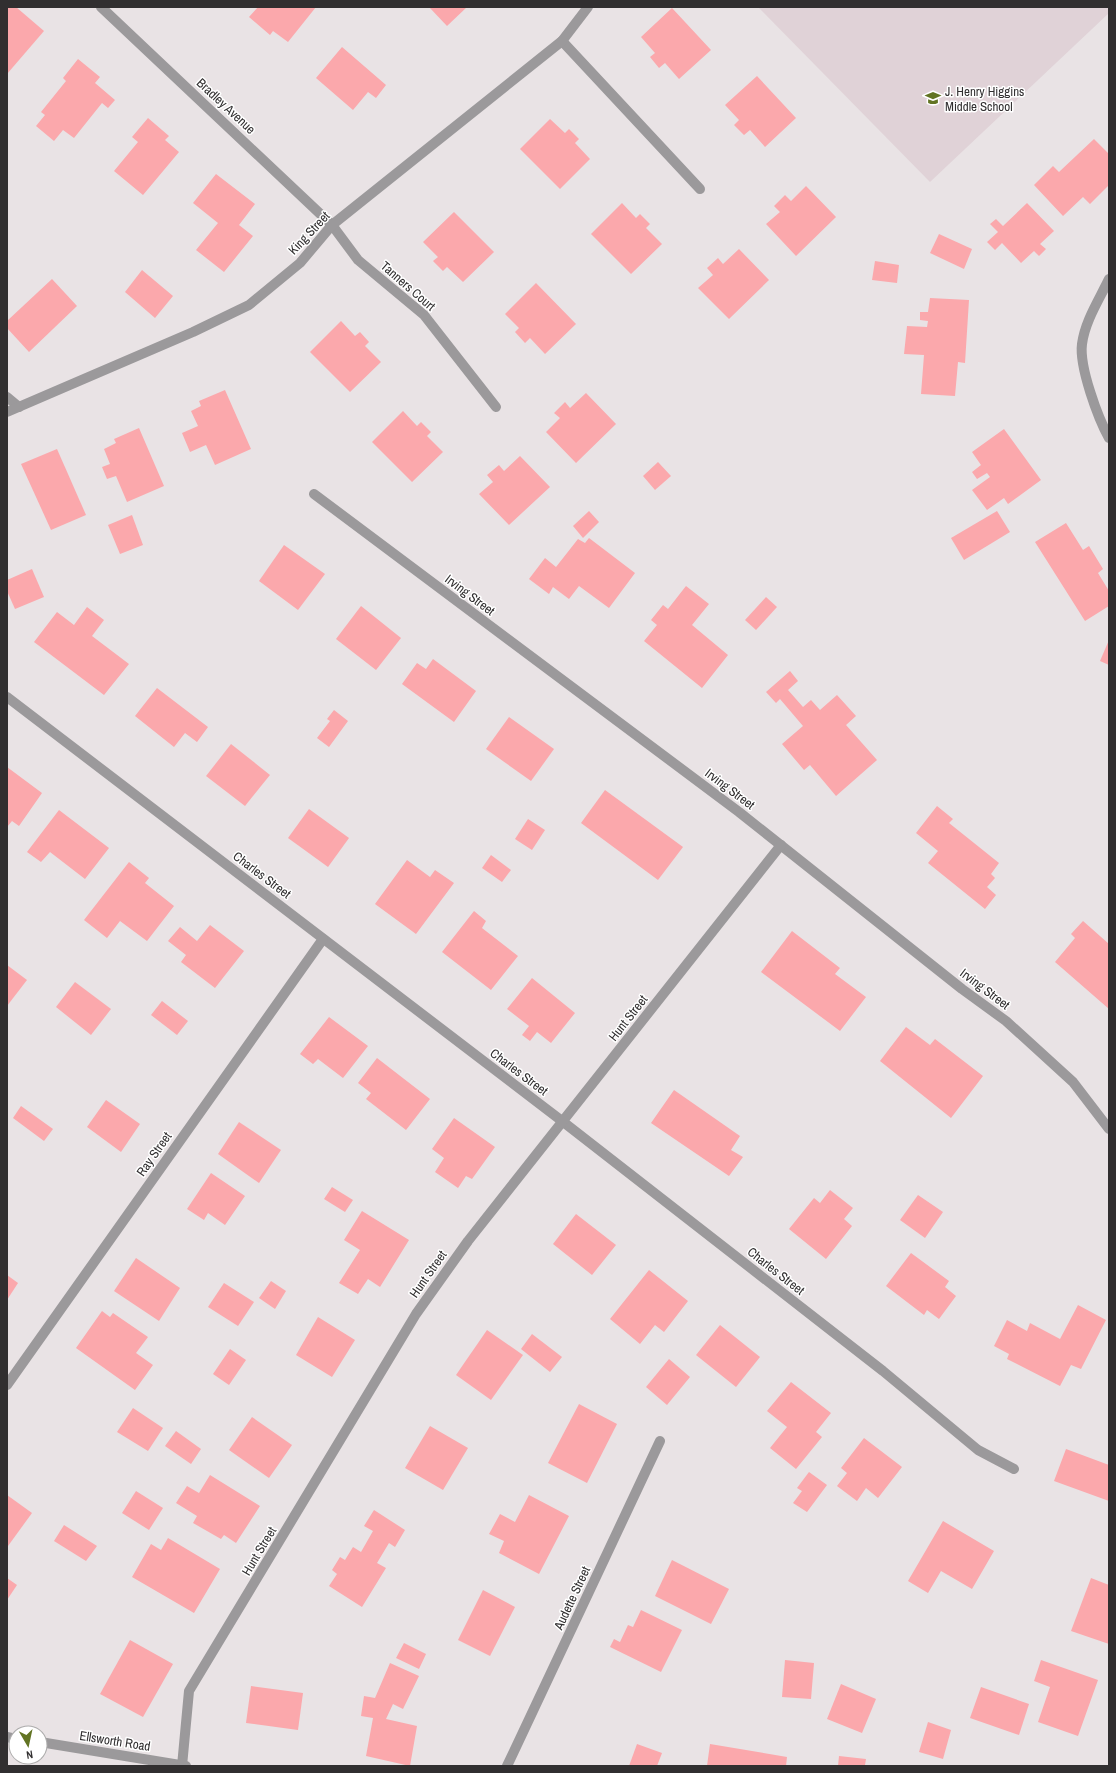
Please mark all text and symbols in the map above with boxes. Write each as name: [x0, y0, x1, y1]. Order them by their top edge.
street label: Bradley Avenue: [193, 74, 259, 138]
place label: J. Henry Higgins Middle School: [945, 83, 1024, 115]
school or university icon: J. Henry Higgins Middle School: [924, 89, 942, 107]
street label: King Street: [285, 208, 333, 258]
street label: Tanners Court: [377, 258, 439, 314]
street label: Irving Street: [442, 571, 498, 619]
street label: Irving Street: [702, 765, 758, 813]
street label: Charles Street: [230, 848, 294, 902]
street label: Irving Street: [957, 965, 1013, 1013]
street label: Hunt Street: [605, 991, 651, 1044]
street label: Charles Street: [487, 1045, 551, 1099]
street label: Ray Street: [133, 1128, 175, 1180]
street label: Charles Street: [744, 1243, 808, 1299]
street label: Hunt Street: [406, 1247, 450, 1301]
street label: Hunt Street: [238, 1523, 280, 1578]
street label: Audette Street: [549, 1563, 594, 1633]
north arrow: [8, 1725, 48, 1765]
street label: Ellsworth Road: [78, 1727, 152, 1755]
text: N: [25, 1747, 34, 1762]

